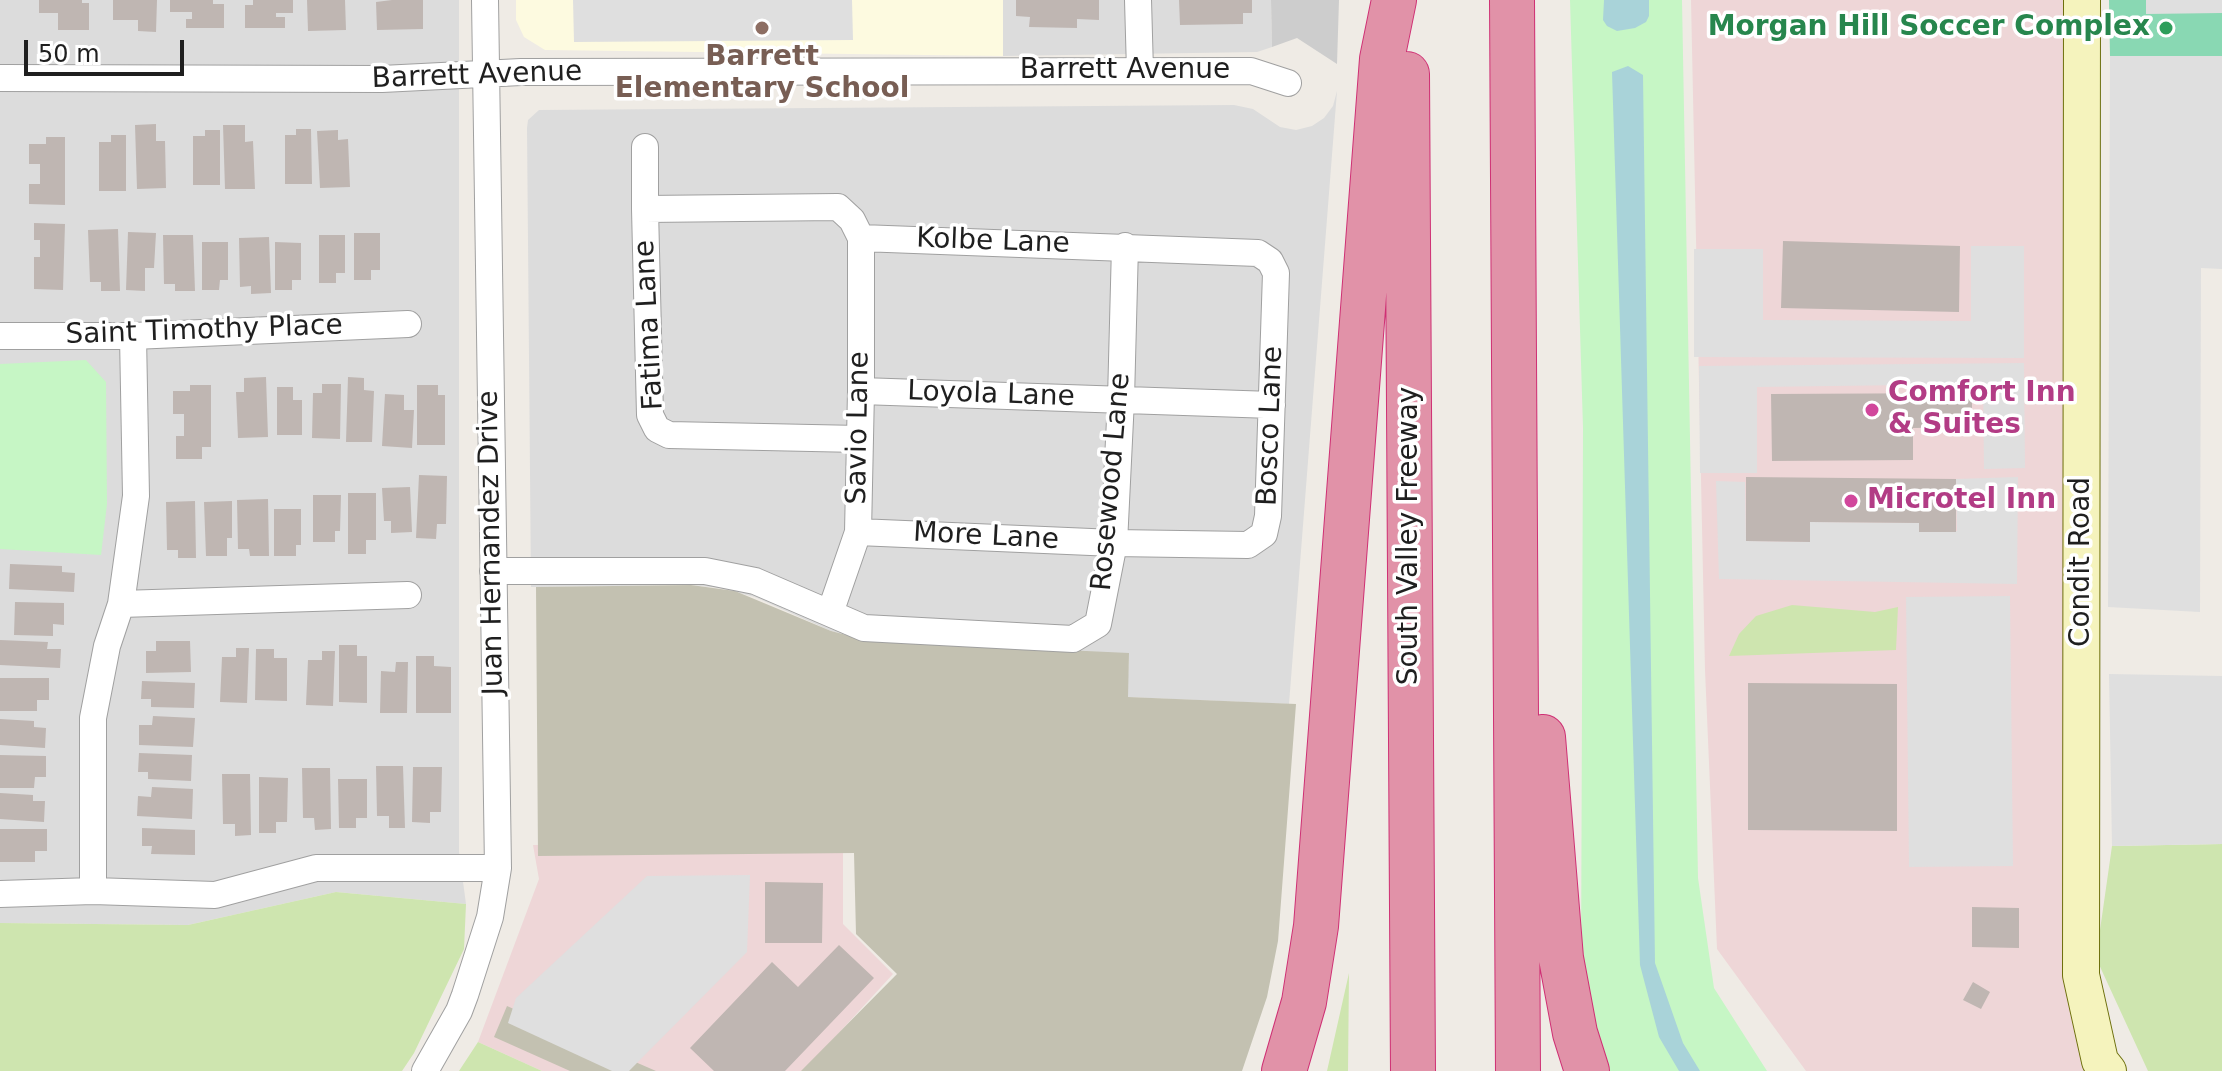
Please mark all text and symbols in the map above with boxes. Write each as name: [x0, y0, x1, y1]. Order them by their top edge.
place label: Morgan Hill Soccer Complex: [1708, 11, 2150, 45]
marker: Barrett Elementary School: [753, 19, 771, 37]
marker: Morgan Hill Soccer Complex: [2157, 19, 2175, 37]
scale bar: [28, 24, 188, 74]
text: 50 m: [38, 40, 100, 68]
place label: Barrett Elementary School: [615, 41, 909, 107]
street label: Barrett Avenue: [1020, 54, 1230, 88]
street label: Barrett Avenue: [371, 56, 583, 96]
street label: Kolbe Lane: [916, 223, 1070, 261]
street label: Fatima Lane: [629, 239, 671, 411]
street label: Saint Timothy Place: [65, 309, 343, 353]
street label: Bosco Lane: [1251, 345, 1291, 507]
street label: Savio Lane: [841, 351, 877, 505]
street label: Rosewood Lane: [1086, 372, 1138, 592]
street label: Loyola Lane: [907, 375, 1075, 415]
place label: Comfort Inn & Suites: [1888, 377, 2076, 443]
street label: South Valley Freeway: [1393, 387, 1427, 685]
street label: Juan Hernandez Drive: [473, 390, 511, 696]
marker: Comfort Inn & Suites: [1863, 401, 1881, 419]
street label: Condit Road: [2065, 477, 2099, 647]
place label: Microtel Inn: [1867, 484, 2056, 518]
marker: Microtel Inn: [1842, 492, 1860, 510]
street label: More Lane: [912, 516, 1060, 558]

